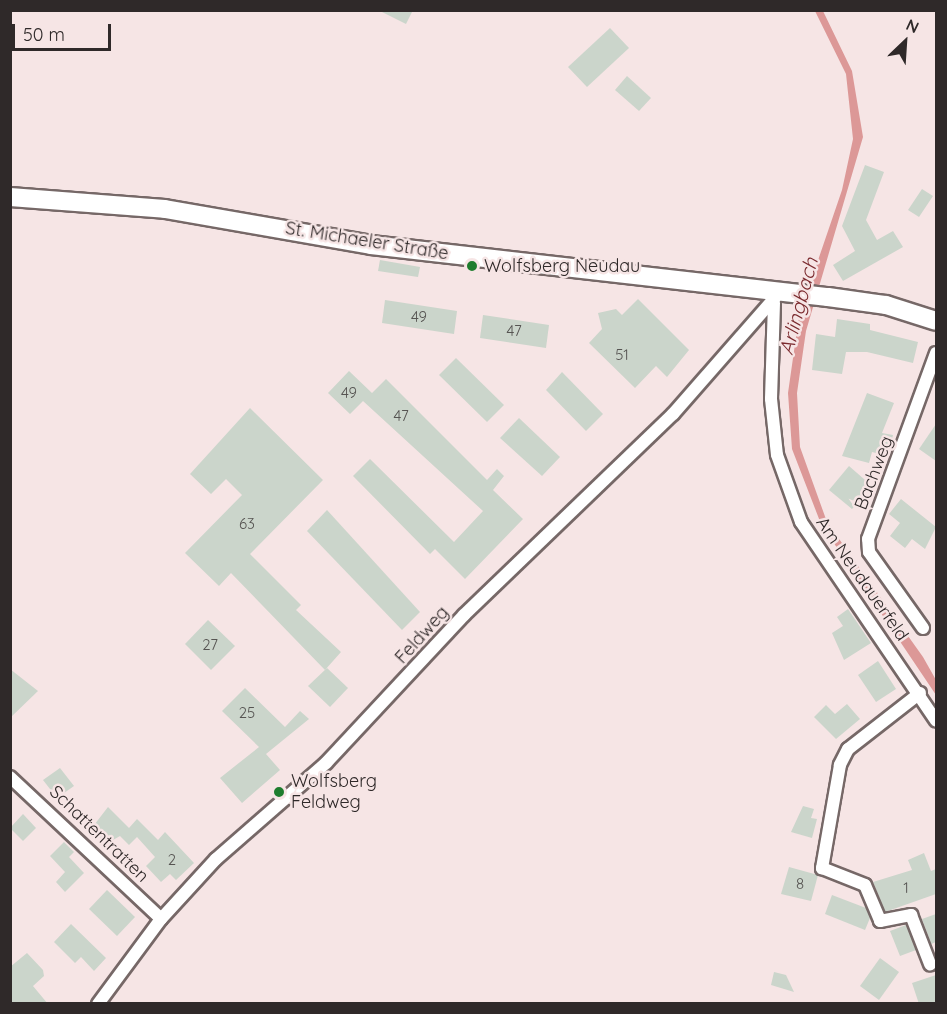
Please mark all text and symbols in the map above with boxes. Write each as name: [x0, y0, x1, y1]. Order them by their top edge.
scale bar: [15, 12, 114, 50]
north arrow: [875, 12, 935, 72]
text: N: [903, 14, 922, 37]
text: 50 m: [23, 23, 65, 46]
street label: St. Michaeler Straße: [284, 217, 450, 265]
place label: Wolfsberg Neudau: [484, 255, 640, 277]
water label: Arlingbach: [774, 255, 822, 357]
marker: Wolfsberg Neudau: [465, 259, 479, 273]
house number: 49: [411, 308, 427, 326]
house number: 47: [506, 322, 522, 340]
house number: 51: [615, 346, 629, 364]
house number: 49: [341, 384, 357, 402]
house number: 47: [393, 407, 409, 425]
street label: Bachweg: [850, 433, 898, 513]
street label: Am Neudauerfeld: [811, 513, 913, 645]
house number: 63: [239, 515, 255, 533]
street label: Feldweg: [391, 602, 453, 668]
house number: 27: [202, 636, 218, 654]
house number: 25: [239, 704, 255, 722]
place label: Wolfsberg Feldweg: [291, 771, 377, 814]
street label: Schattentratten: [45, 781, 153, 887]
marker: Wolfsberg Feldweg: [272, 785, 286, 799]
house number: 2: [168, 851, 176, 869]
house number: 8: [796, 875, 804, 893]
house number: 1: [903, 879, 909, 897]

